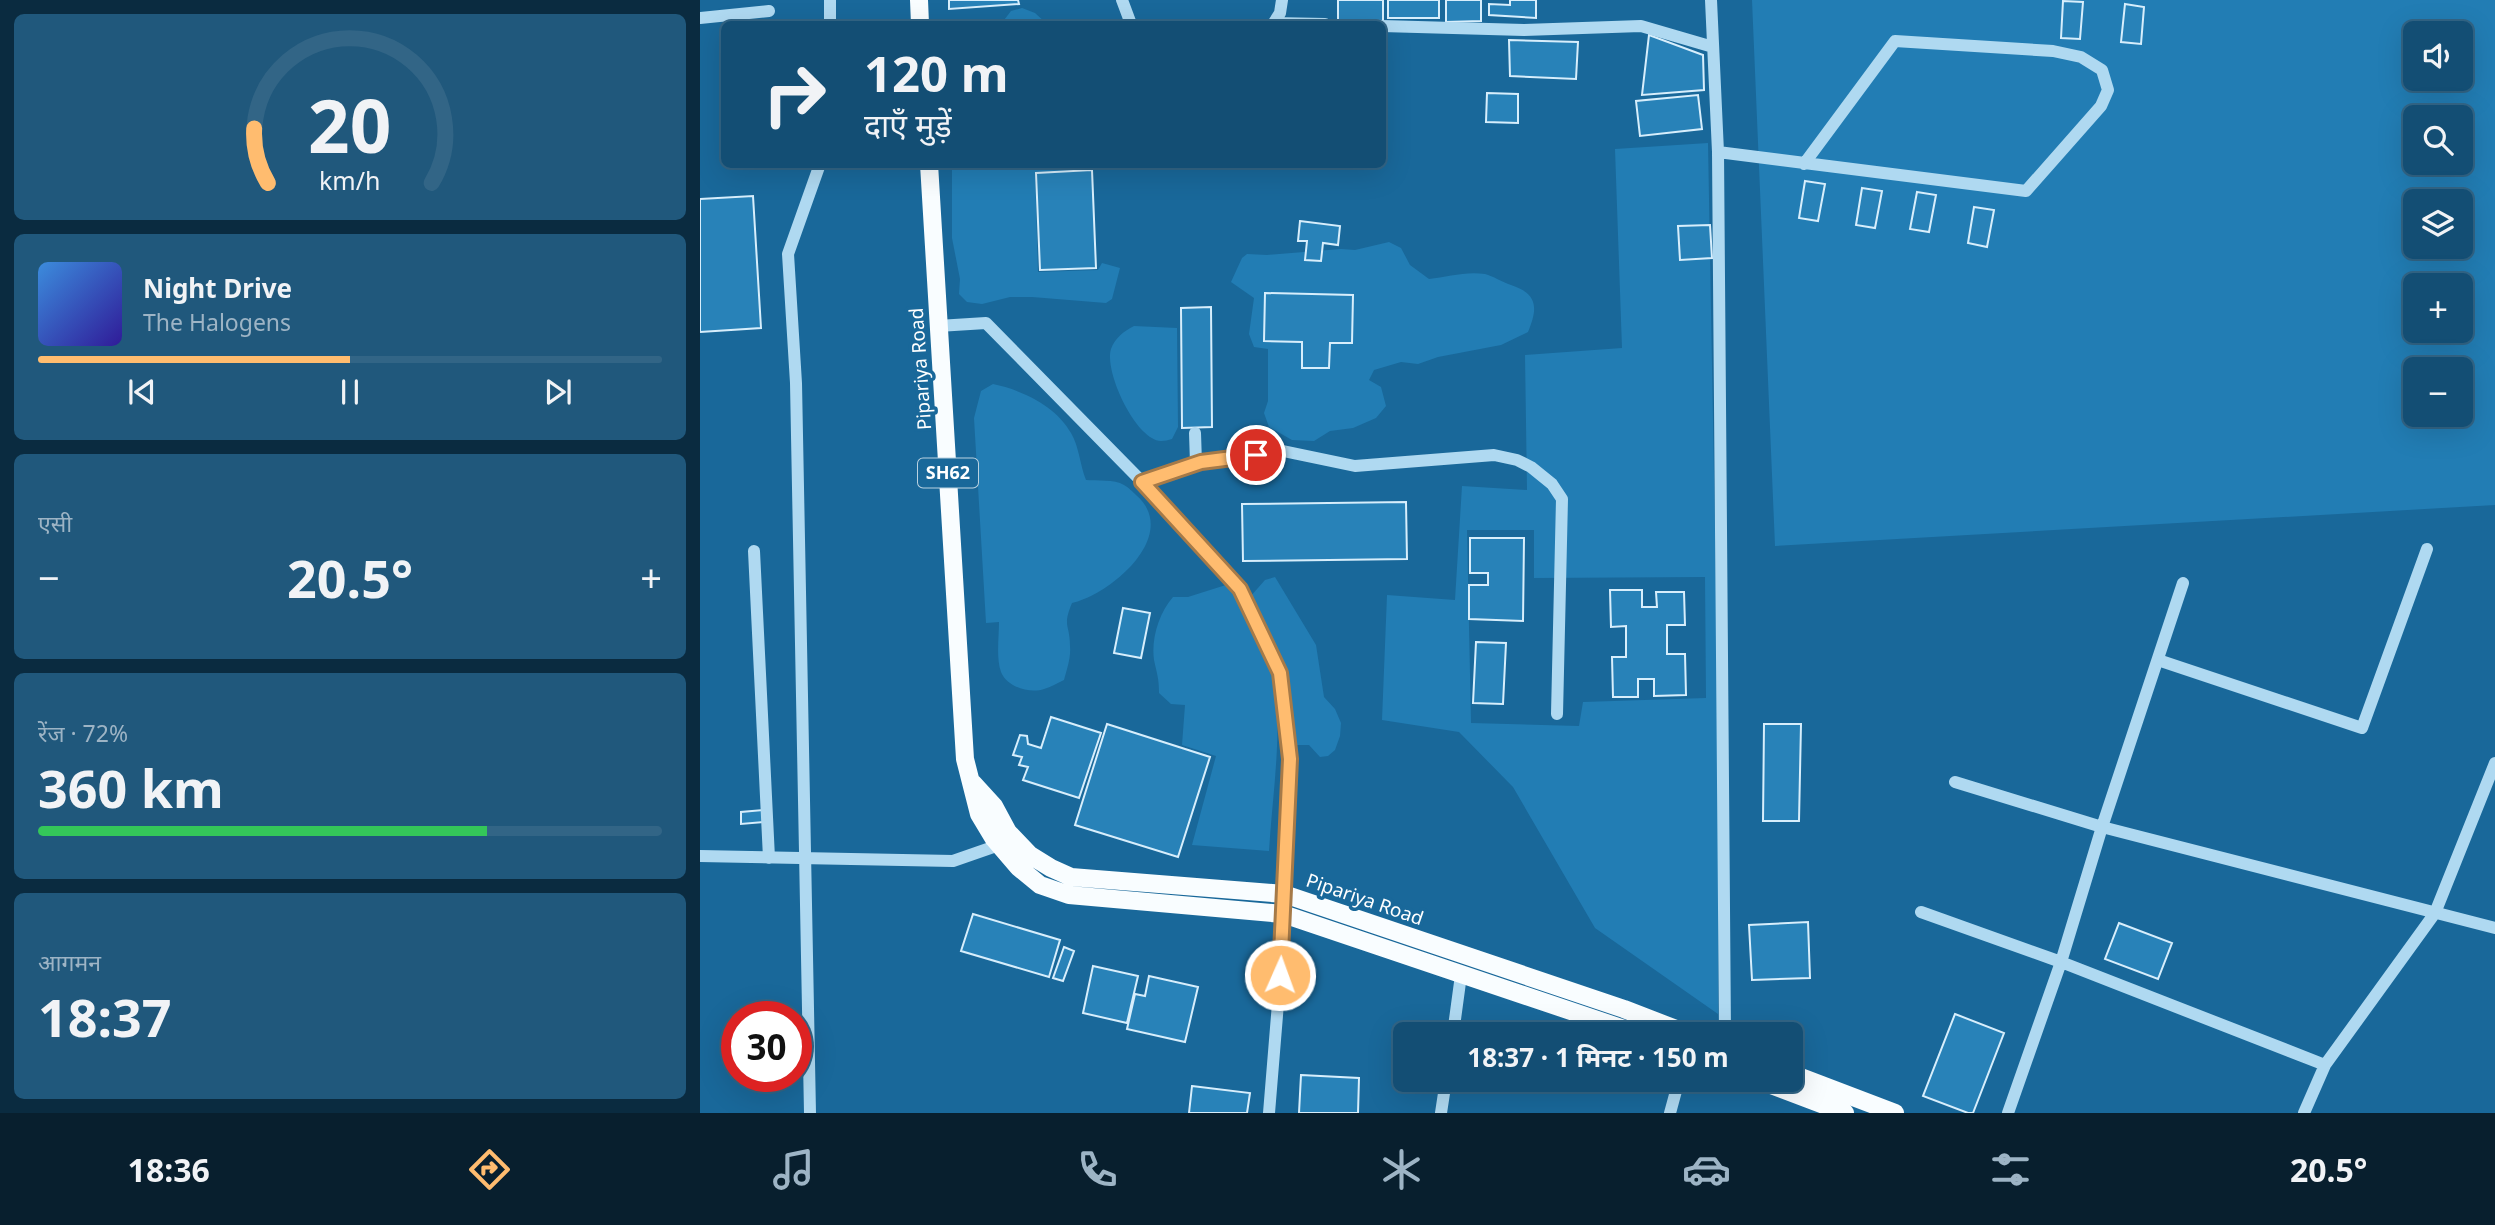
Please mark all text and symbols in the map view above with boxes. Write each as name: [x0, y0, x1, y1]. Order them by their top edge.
map controls: [2403, 21, 2473, 427]
button: sound: [2403, 21, 2473, 91]
text: 120 m: [864, 40, 1009, 106]
icon: right: [749, 49, 840, 140]
text: 20: [308, 75, 392, 174]
text: दाएँ मुड़ें: [864, 103, 952, 146]
button: search: [2403, 105, 2473, 175]
text: km/h: [319, 163, 381, 197]
button: layers: [2403, 189, 2473, 259]
text: Night Drive: [143, 270, 292, 306]
button: +: [2403, 273, 2473, 343]
text: The Halogens: [143, 306, 291, 338]
street label: Pipariya Road: [903, 307, 937, 431]
button: −: [2403, 357, 2473, 427]
icon: previous: [123, 373, 161, 411]
icon: pause: [331, 373, 369, 411]
icon: next: [539, 373, 577, 411]
pin: [1226, 425, 1286, 485]
icon: arrive: [1237, 436, 1275, 474]
road number: SH62: [918, 458, 978, 488]
text: एसी: [38, 507, 72, 539]
text: 20.5°: [287, 542, 413, 613]
text: −: [38, 551, 60, 603]
text: +: [640, 551, 662, 603]
text: रेंज · 72%: [38, 717, 128, 749]
text: 360 km: [38, 752, 224, 823]
street label: Pipariya Road: [1303, 867, 1427, 931]
position arrow: [1243, 938, 1317, 1012]
text: आगमन: [38, 946, 101, 978]
text: 18:37: [38, 981, 172, 1052]
speed limit sign: 30: [721, 1001, 812, 1092]
text: 18:37 · 1 मिनट · 150 m: [1467, 1039, 1729, 1075]
icon: directions: [465, 1145, 514, 1194]
icon: music: [769, 1145, 818, 1194]
icon: phone: [1073, 1145, 1122, 1194]
icon: climate: [1377, 1145, 1426, 1194]
icon: car: [1682, 1145, 1731, 1194]
icon: filters: [1986, 1145, 2035, 1194]
text: 18:36: [128, 1148, 210, 1191]
text: 20.5°: [2290, 1148, 2367, 1191]

